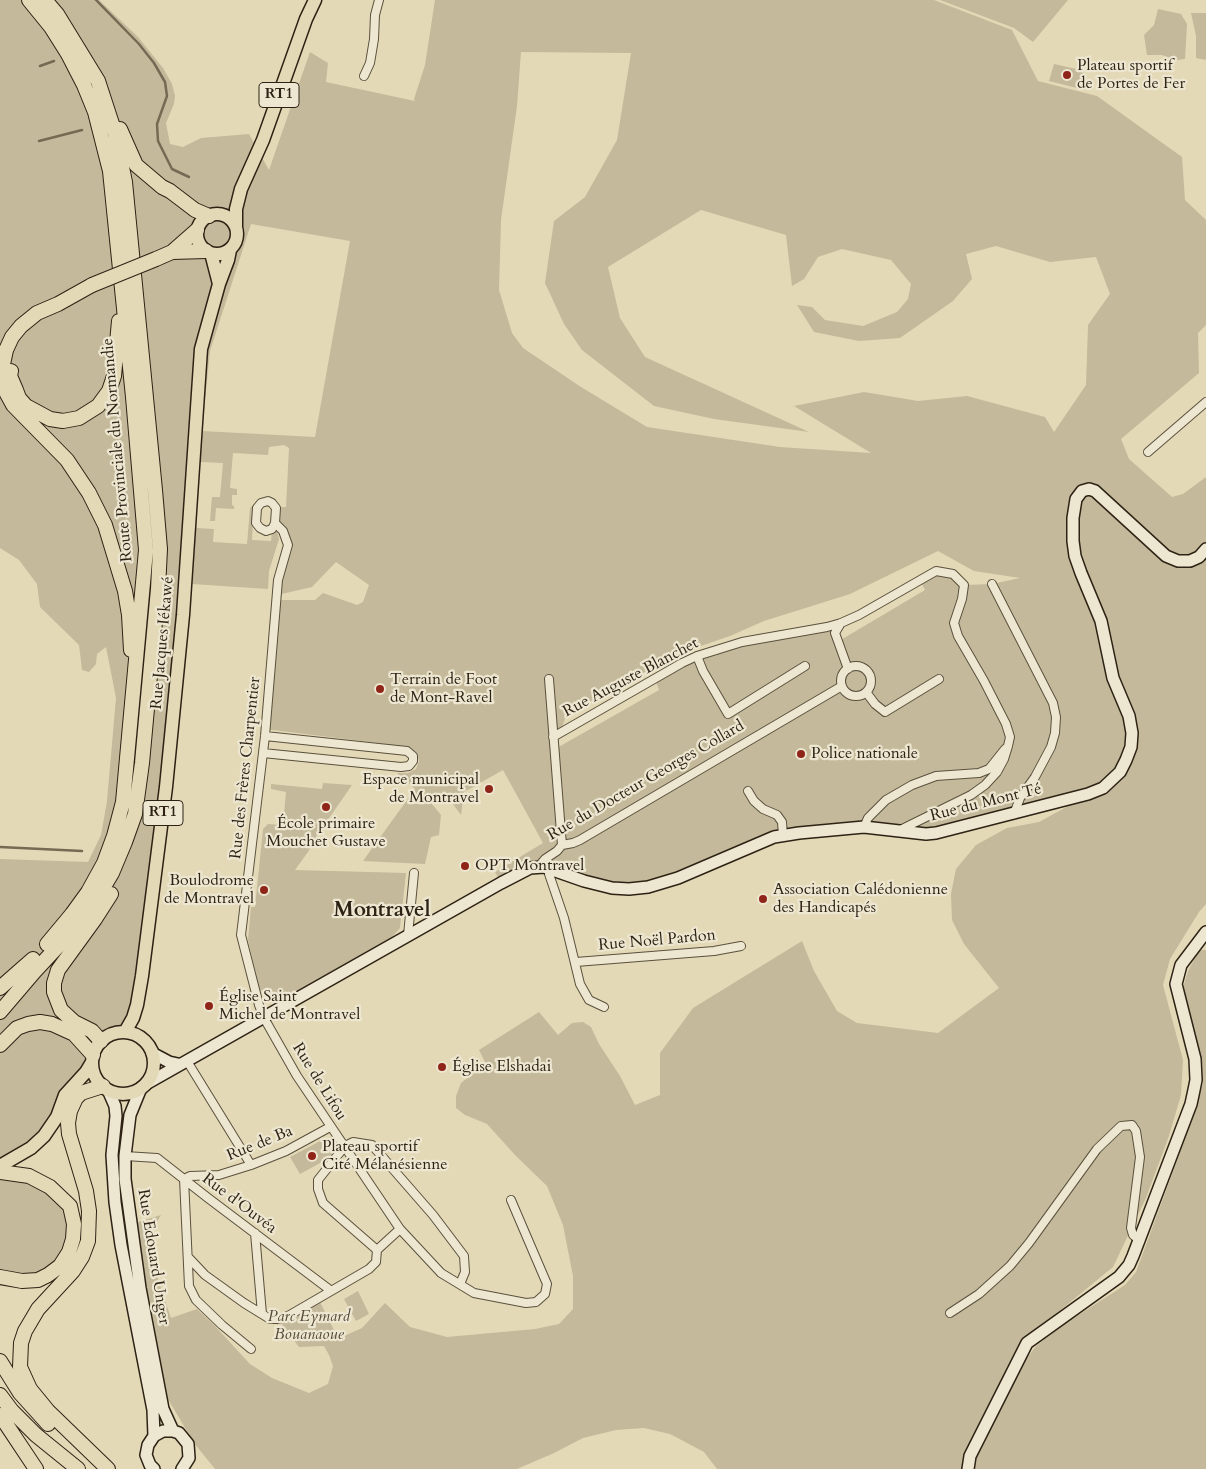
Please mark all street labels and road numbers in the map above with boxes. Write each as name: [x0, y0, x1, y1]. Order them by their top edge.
road number: RT1: [259, 82, 299, 108]
street label: Route Provinciale du Normandie: [99, 337, 137, 563]
street label: Rue Jacques Iékawé: [148, 576, 178, 710]
street label: Rue Auguste Blanchet: [560, 634, 702, 722]
street label: Rue des Frères Charpentier: [227, 676, 265, 860]
street label: Rue du Docteur Georges Collard: [544, 717, 748, 845]
street label: Rue du Mont Té: [928, 780, 1044, 826]
road number: RT1: [143, 800, 183, 826]
street label: Rue Noël Pardon: [597, 926, 717, 956]
street label: Rue de Lifou: [288, 1040, 350, 1124]
street label: Rue de Ba: [224, 1122, 296, 1166]
street label: Rue d'Ouvéa: [198, 1170, 280, 1238]
street label: Rue Edouard Unger: [133, 1188, 173, 1326]

